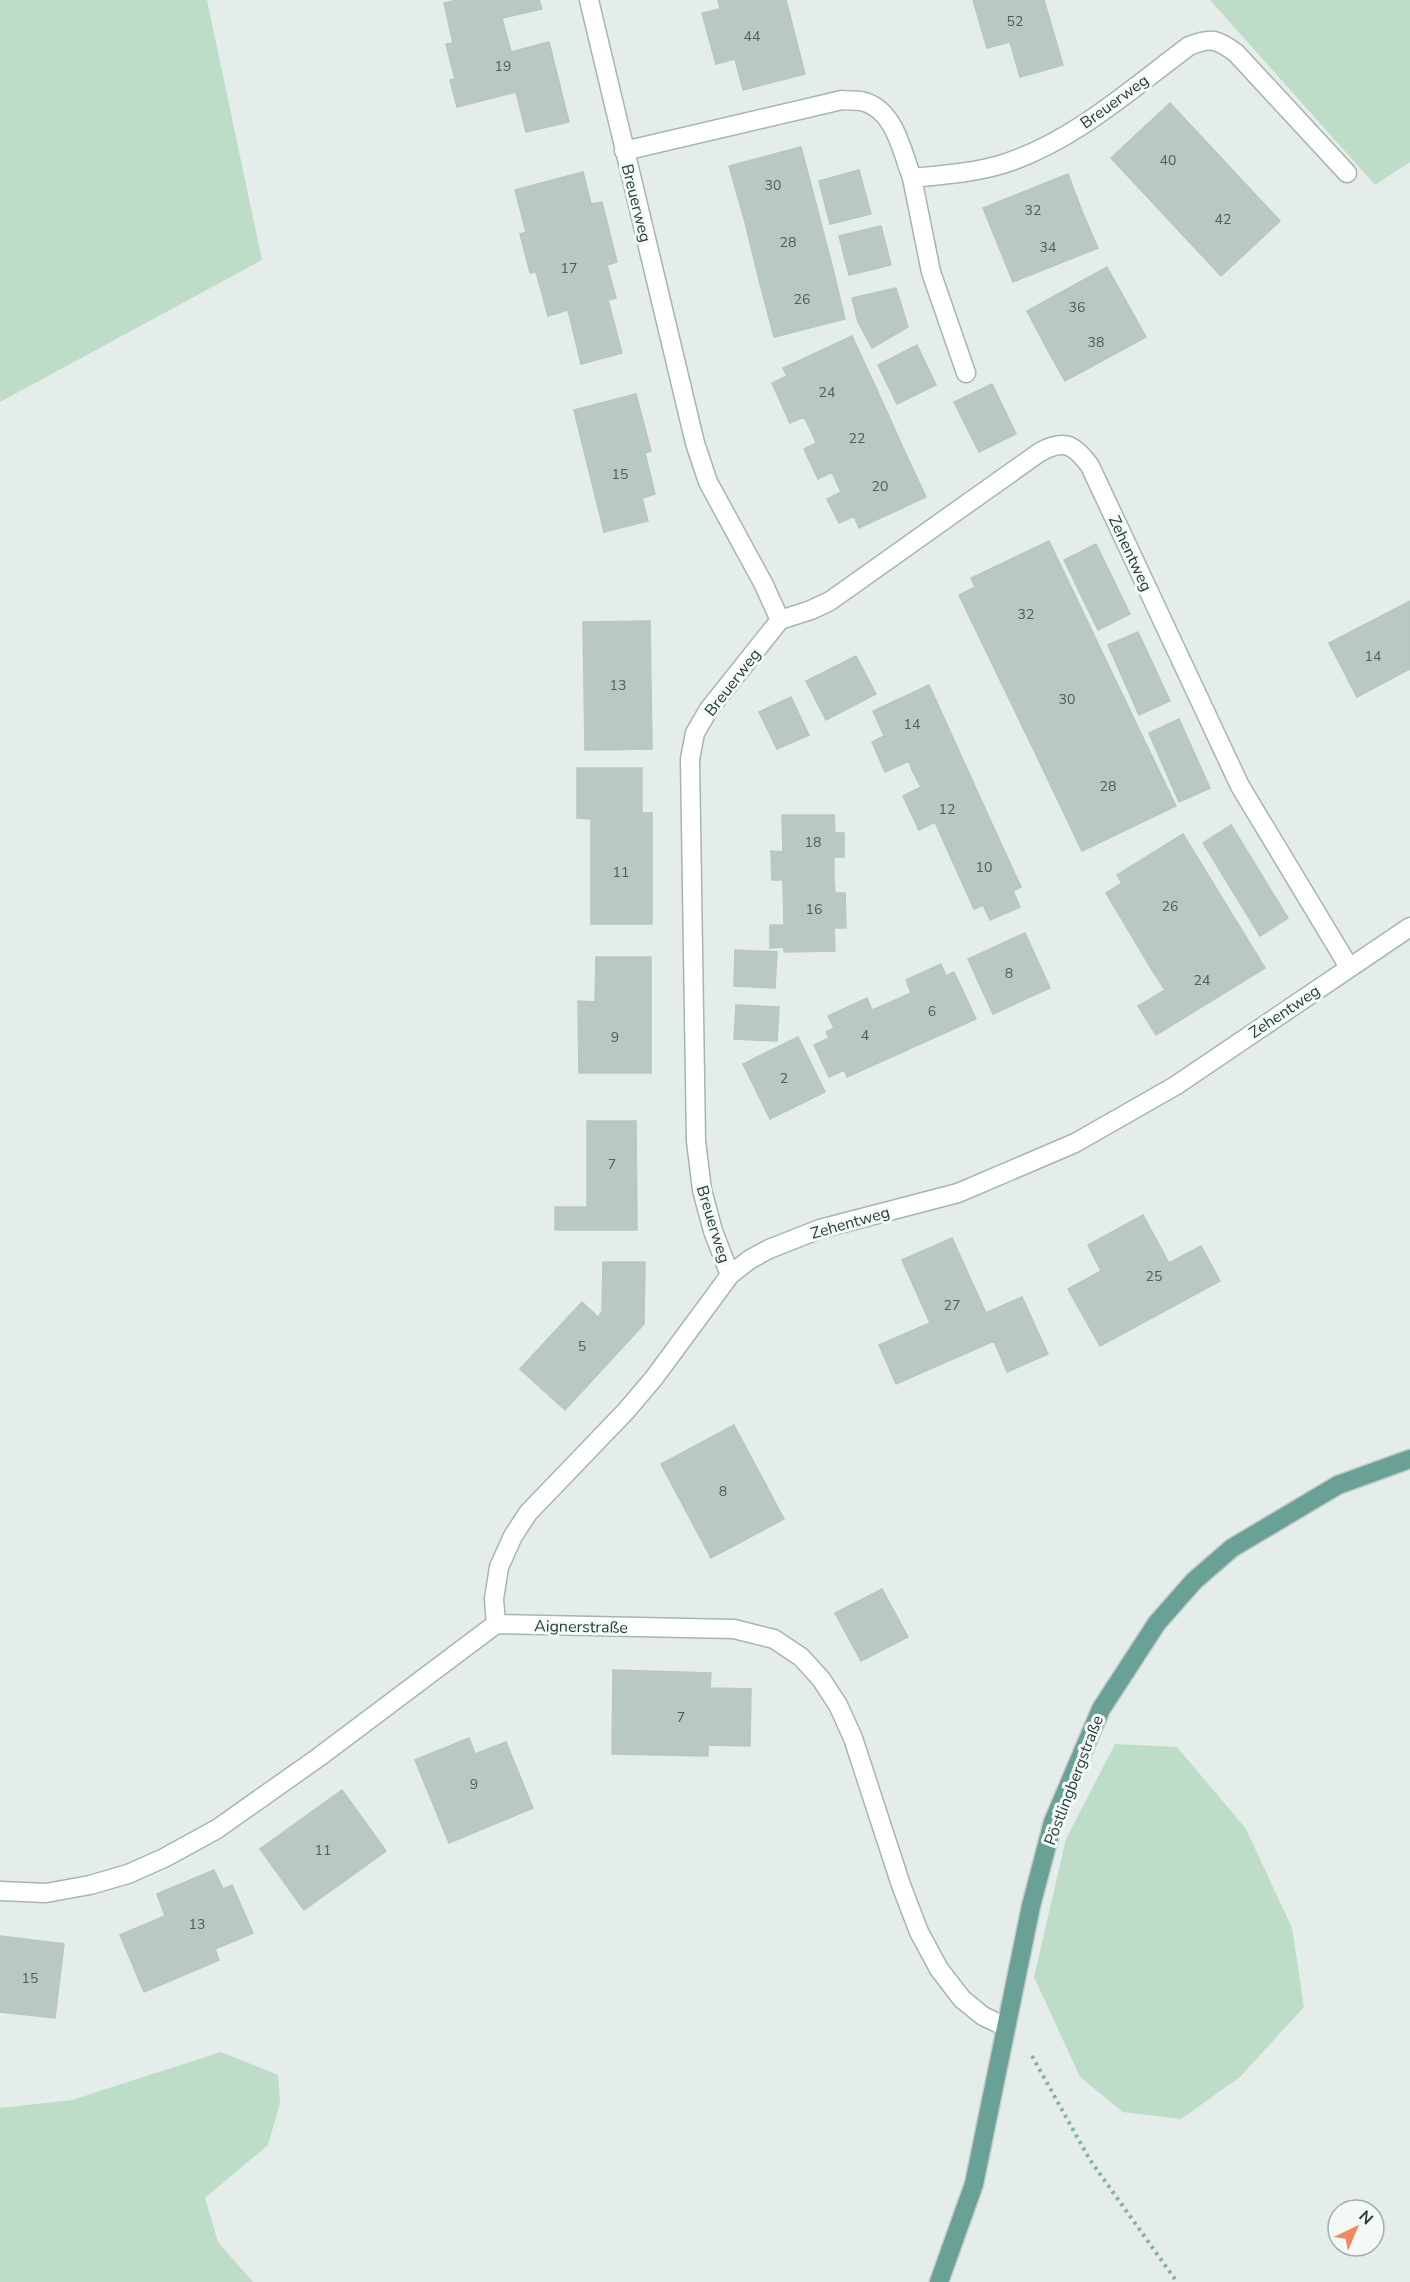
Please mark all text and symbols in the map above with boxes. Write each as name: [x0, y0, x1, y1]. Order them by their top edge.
house number: 52: [1007, 12, 1023, 31]
house number: 44: [744, 27, 760, 46]
house number: 19: [495, 57, 511, 76]
street label: Breuerweg: [1076, 69, 1153, 134]
house number: 40: [1160, 151, 1176, 170]
street label: Breuerweg: [616, 162, 656, 245]
house number: 30: [765, 176, 781, 195]
house number: 32: [1025, 201, 1041, 220]
house number: 42: [1215, 210, 1231, 229]
house number: 28: [780, 233, 796, 252]
house number: 34: [1040, 238, 1056, 257]
house number: 17: [561, 259, 577, 278]
house number: 26: [794, 290, 810, 309]
house number: 36: [1069, 298, 1085, 317]
house number: 38: [1088, 333, 1104, 352]
house number: 24: [819, 383, 835, 402]
house number: 22: [849, 429, 865, 448]
house number: 15: [612, 465, 628, 484]
house number: 20: [872, 477, 888, 496]
street label: Zehentweg: [1103, 512, 1157, 595]
house number: 32: [1018, 605, 1034, 624]
street label: Breuerweg: [700, 644, 766, 721]
house number: 14: [1365, 647, 1381, 666]
house number: 13: [610, 676, 626, 695]
house number: 30: [1059, 690, 1075, 709]
house number: 14: [904, 715, 920, 734]
house number: 28: [1100, 777, 1116, 796]
house number: 12: [939, 800, 955, 819]
house number: 18: [805, 833, 821, 852]
house number: 10: [976, 858, 992, 877]
house number: 11: [613, 863, 629, 882]
house number: 26: [1162, 897, 1178, 916]
house number: 16: [806, 900, 822, 919]
house number: 8: [1005, 964, 1013, 983]
house number: 24: [1194, 971, 1210, 990]
street label: Zehentweg: [1245, 980, 1324, 1044]
house number: 6: [928, 1002, 936, 1021]
house number: 4: [861, 1026, 869, 1045]
house number: 9: [611, 1028, 619, 1047]
house number: 2: [780, 1069, 788, 1088]
house number: 7: [608, 1155, 616, 1174]
street label: Breuerweg: [691, 1183, 735, 1266]
street label: Zehentweg: [808, 1201, 892, 1245]
house number: 25: [1146, 1267, 1162, 1286]
house number: 27: [944, 1296, 960, 1315]
house number: 5: [578, 1337, 586, 1356]
house number: 8: [719, 1482, 727, 1501]
street label: Aignerstraße: [534, 1615, 628, 1639]
house number: 7: [677, 1708, 685, 1727]
street label: Pöstlingbergstraße: [1039, 1712, 1109, 1848]
house number: 9: [470, 1775, 478, 1794]
house number: 11: [315, 1841, 331, 1860]
house number: 13: [189, 1915, 205, 1934]
house number: 15: [22, 1969, 38, 1988]
north arrow: [1326, 2198, 1386, 2258]
text: N: [1354, 2206, 1378, 2230]

